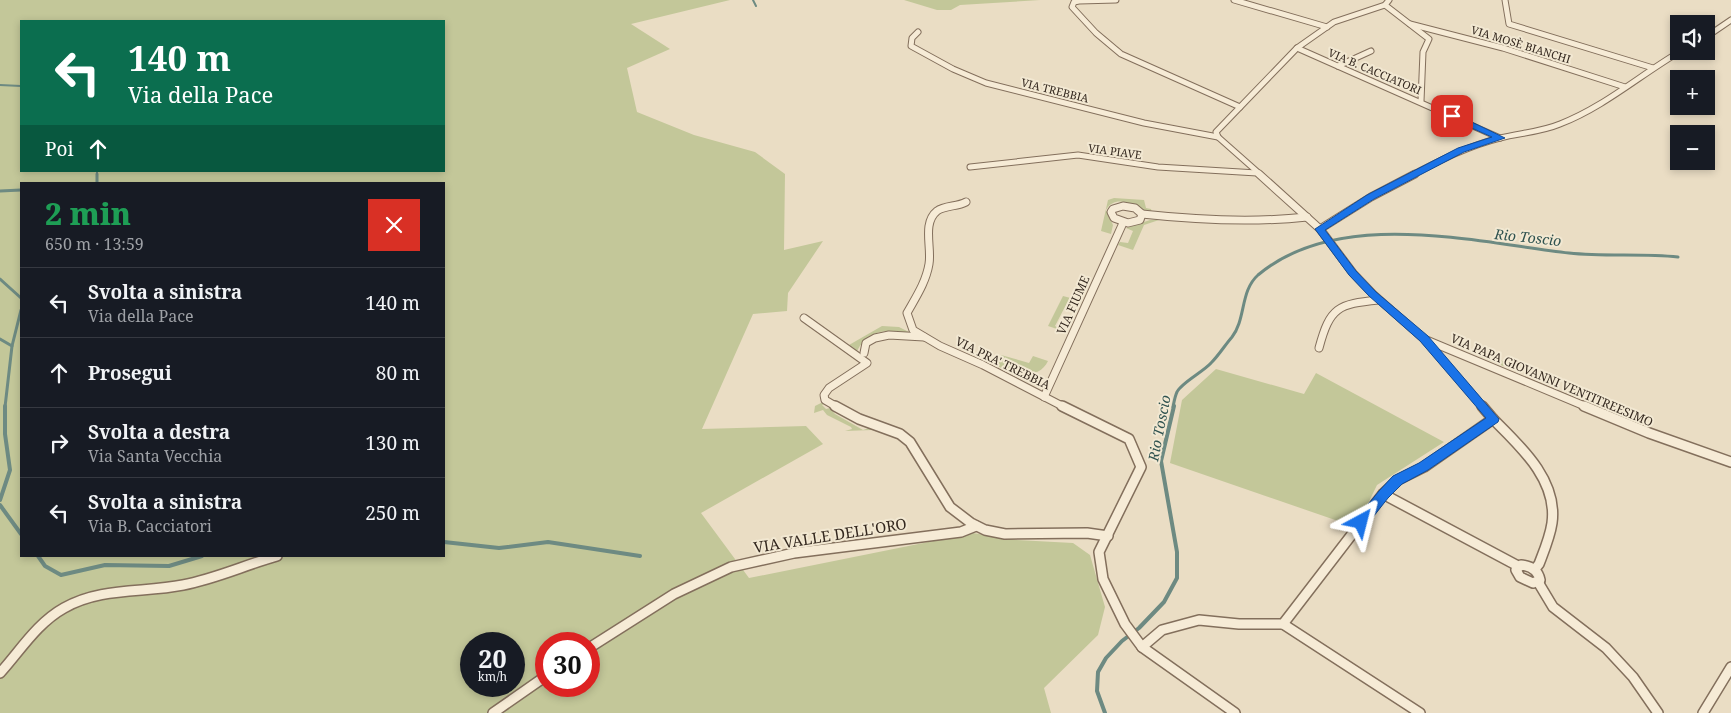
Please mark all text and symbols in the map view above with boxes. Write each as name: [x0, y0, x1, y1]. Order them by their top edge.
map controls: [1670, 15, 1715, 170]
button: sound: [1670, 15, 1715, 60]
street label: VIA MOSÈ BIANCHI: [1469, 22, 1573, 66]
text: 140 m: [128, 34, 231, 81]
icon: left: [45, 40, 110, 105]
street label: VIA B. CACCIATORI: [1326, 45, 1424, 97]
button: +: [1670, 70, 1715, 115]
street label: VIA TREBBIA: [1020, 74, 1091, 106]
text: Via della Pace: [128, 79, 273, 109]
pin: [1431, 95, 1473, 137]
icon: arrive: [1438, 102, 1466, 130]
button: −: [1670, 125, 1715, 170]
icon: ahead: [84, 135, 112, 163]
text: Poi: [45, 136, 74, 162]
street label: VIA PIAVE: [1087, 140, 1143, 162]
text: 2 min: [45, 193, 131, 234]
button: close: [368, 199, 420, 251]
water label: Rio Toscio: [1493, 224, 1562, 250]
text: 650 m · 13:59: [45, 233, 144, 255]
street label: VIA FIUME: [1052, 273, 1094, 337]
text: Svolta a sinistra: [88, 279, 242, 305]
icon: left: [45, 289, 73, 317]
text: 140 m: [365, 290, 420, 316]
text: Via della Pace: [88, 305, 194, 327]
street label: VIA PAPA GIOVANNI VENTITREESIMO: [1448, 330, 1656, 431]
street label: VIA PRA' TREBBIA: [953, 333, 1054, 394]
icon: ahead: [45, 359, 73, 387]
text: Prosegui: [88, 360, 172, 386]
text: 80 m: [376, 360, 420, 386]
water label: Rio Toscio: [1143, 393, 1175, 464]
text: Svolta a destra: [88, 419, 230, 445]
icon: right: [45, 429, 73, 457]
text: 130 m: [365, 430, 420, 456]
text: Via Santa Vecchia: [88, 445, 222, 467]
text: Svolta a sinistra: [88, 489, 242, 515]
position arrow: [1334, 495, 1386, 547]
icon: left: [45, 499, 73, 527]
text: 250 m: [365, 500, 420, 526]
street label: VIA VALLE DELL'ORO: [752, 513, 908, 557]
text: Via B. Cacciatori: [88, 515, 212, 537]
speed limit sign: 30: [535, 632, 600, 697]
text: 20: [478, 641, 507, 675]
text: km/h: [478, 668, 507, 685]

